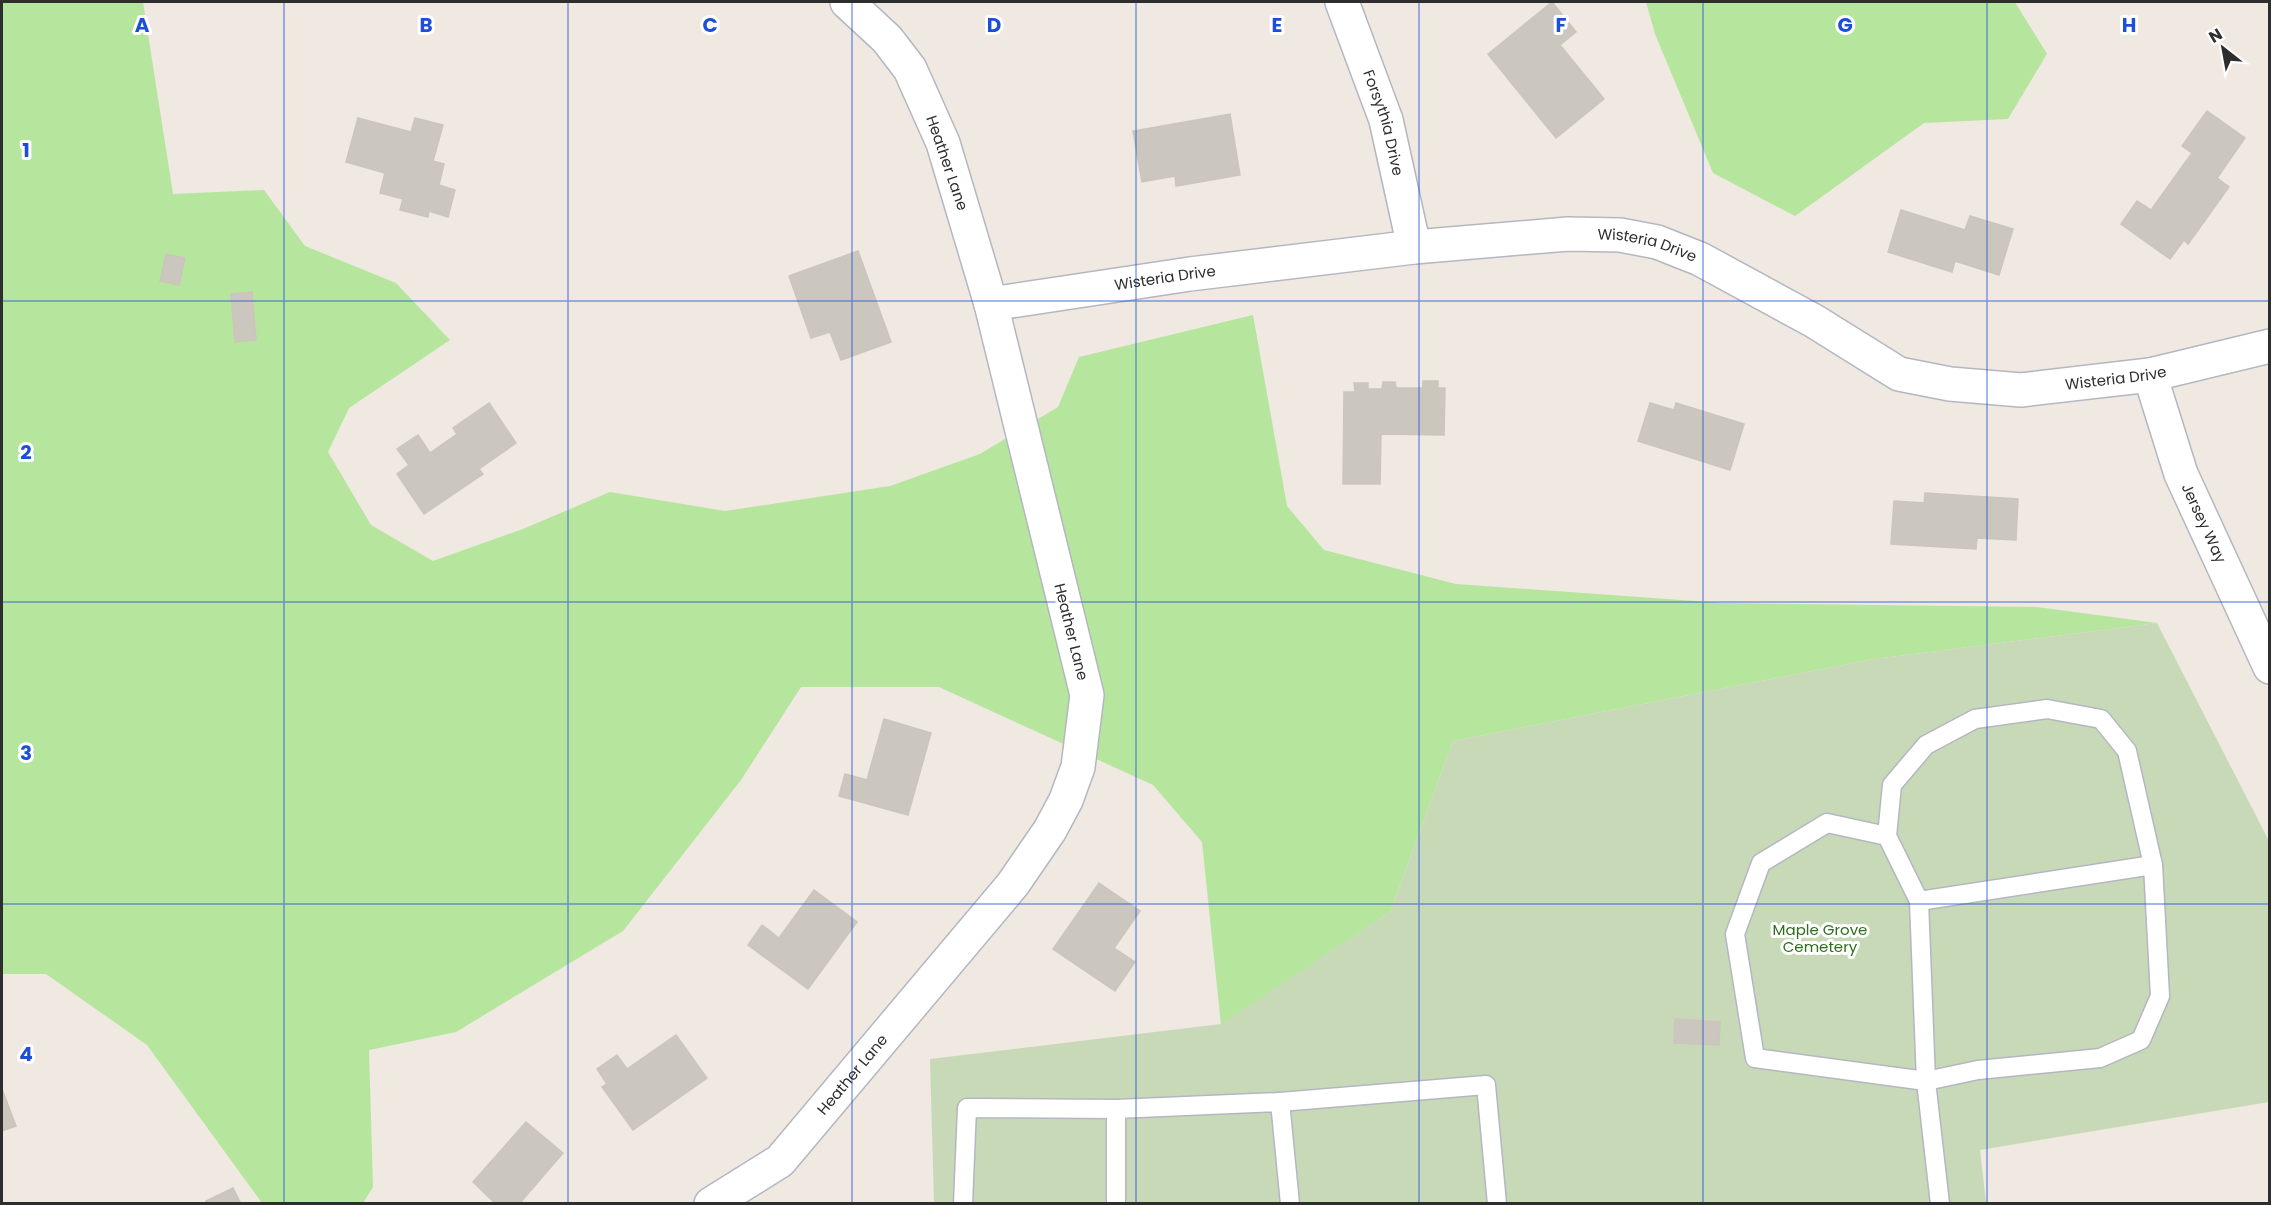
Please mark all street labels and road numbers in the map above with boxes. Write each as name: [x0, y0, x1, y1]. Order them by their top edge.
street label: Forsythia Drive: [1358, 67, 1409, 178]
street label: Heather Lane: [921, 112, 974, 213]
street label: Wisteria Drive: [1597, 224, 1700, 267]
street label: Wisteria Drive: [1113, 260, 1217, 295]
street label: Wisteria Drive: [2064, 360, 2169, 395]
street label: Jersey Way: [2177, 480, 2232, 567]
street label: Heather Lane: [1049, 581, 1094, 683]
street label: Heather Lane: [812, 1030, 892, 1119]

